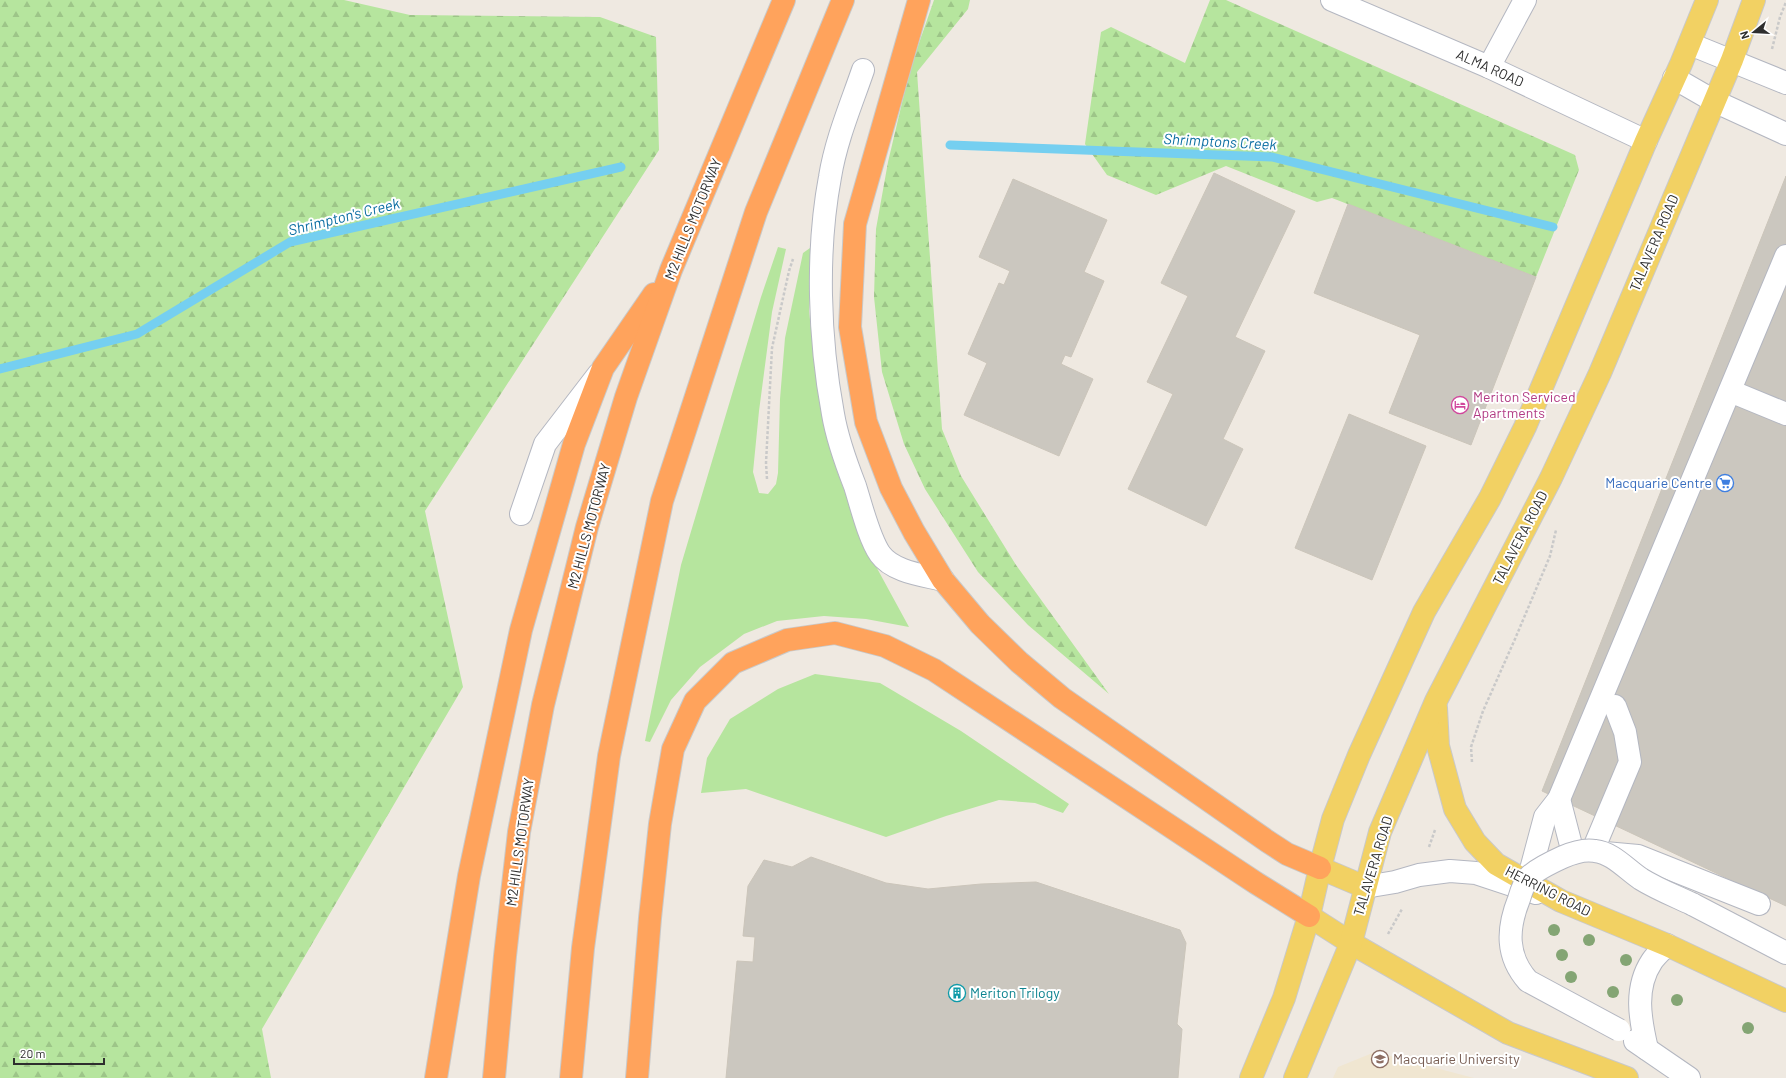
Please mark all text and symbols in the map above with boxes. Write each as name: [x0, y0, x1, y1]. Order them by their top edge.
north arrow: [1734, 12, 1774, 52]
text: N: [1737, 30, 1751, 41]
street label: ALMA ROAD: [1454, 45, 1527, 90]
water label: Shrimptons Creek: [1163, 129, 1278, 153]
street label: M2 HILLS MOTORWAY: [660, 156, 725, 282]
street label: TALAVERA ROAD: [1626, 192, 1682, 294]
water label: Shrimpton's Creek: [286, 193, 402, 239]
place label: Meriton Serviced Apartments: [1473, 388, 1576, 421]
hotel icon: Meriton Serviced Apartments: [1450, 395, 1470, 415]
street label: M2 HILLS MOTORWAY: [564, 461, 613, 591]
supermarket icon: Macquarie Centre: [1715, 473, 1735, 493]
place label: Macquarie Centre: [1605, 474, 1712, 491]
street label: TALAVERA ROAD: [1489, 488, 1551, 588]
street label: M2 HILLS MOTORWAY: [502, 777, 537, 907]
street label: TALAVERA ROAD: [1349, 814, 1396, 918]
street label: HERRING ROAD: [1503, 862, 1594, 919]
building icon: Meriton Trilogy: [947, 983, 967, 1003]
place label: Meriton Trilogy: [970, 984, 1060, 1001]
scale bar: [14, 1040, 104, 1066]
text: 20 m: [20, 1046, 46, 1060]
school or university icon: Macquarie University: [1370, 1049, 1390, 1069]
place label: Macquarie University: [1393, 1050, 1520, 1067]

